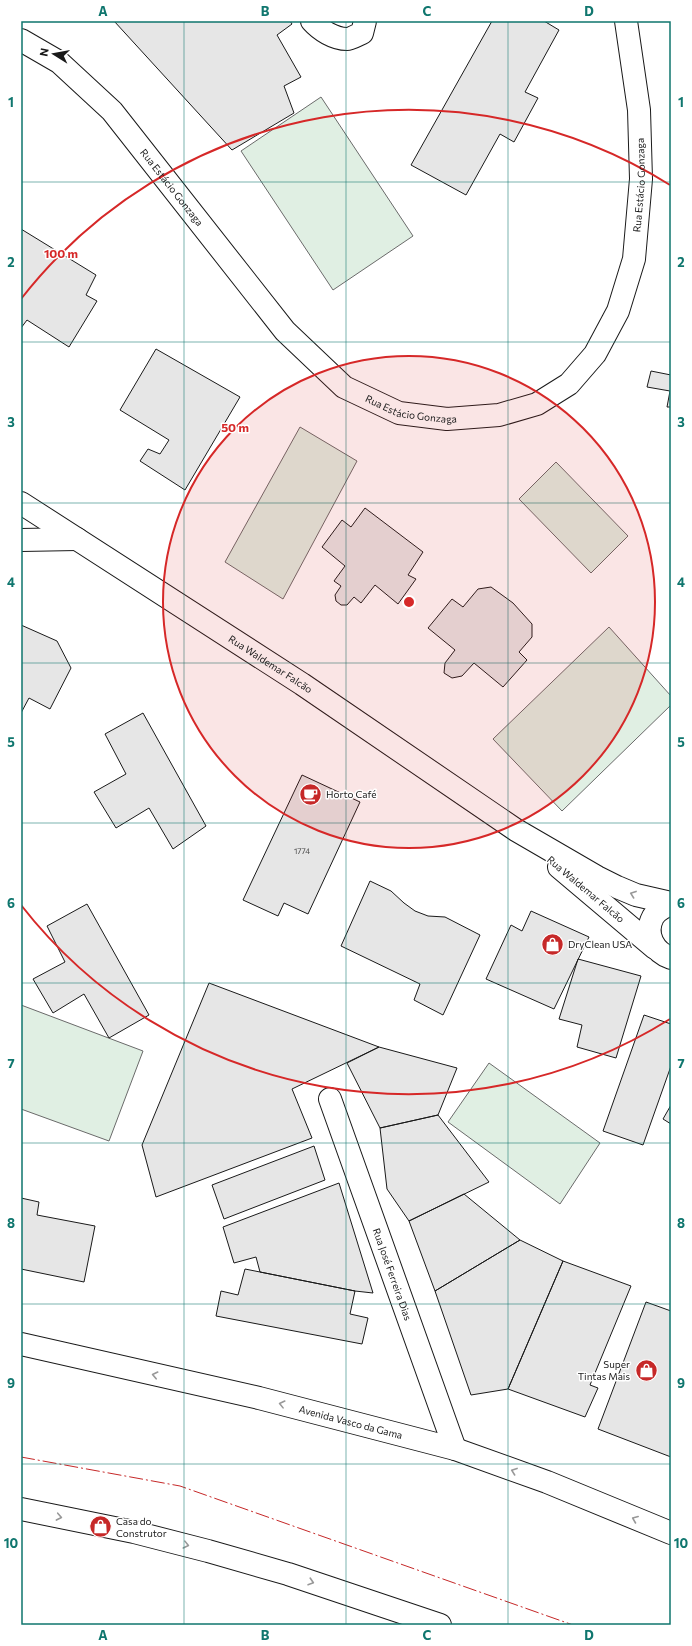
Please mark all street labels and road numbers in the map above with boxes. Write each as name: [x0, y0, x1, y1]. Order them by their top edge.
street label: Rua Estácio Gonzaga: [630, 138, 647, 233]
street label: Rua Estácio Gonzaga: [138, 146, 206, 228]
street label: Rua Estácio Gonzaga: [364, 392, 457, 425]
street label: Rua Waldemar Falcão: [227, 632, 315, 695]
street label: Rua Waldemar Falcão: [545, 853, 627, 925]
street label: Rua José Ferreira Dias: [371, 1226, 415, 1322]
street label: Avenida Vasco da Gama: [298, 1403, 404, 1441]

